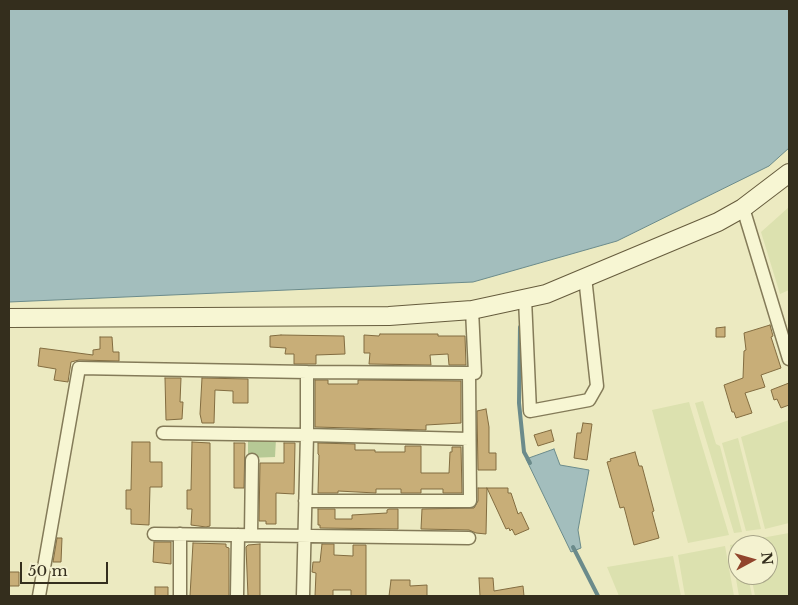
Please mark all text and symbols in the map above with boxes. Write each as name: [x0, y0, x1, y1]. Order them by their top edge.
north arrow: [728, 535, 778, 585]
text: N: [757, 551, 777, 566]
scale bar: [22, 552, 110, 584]
text: 50 m: [28, 561, 68, 580]

